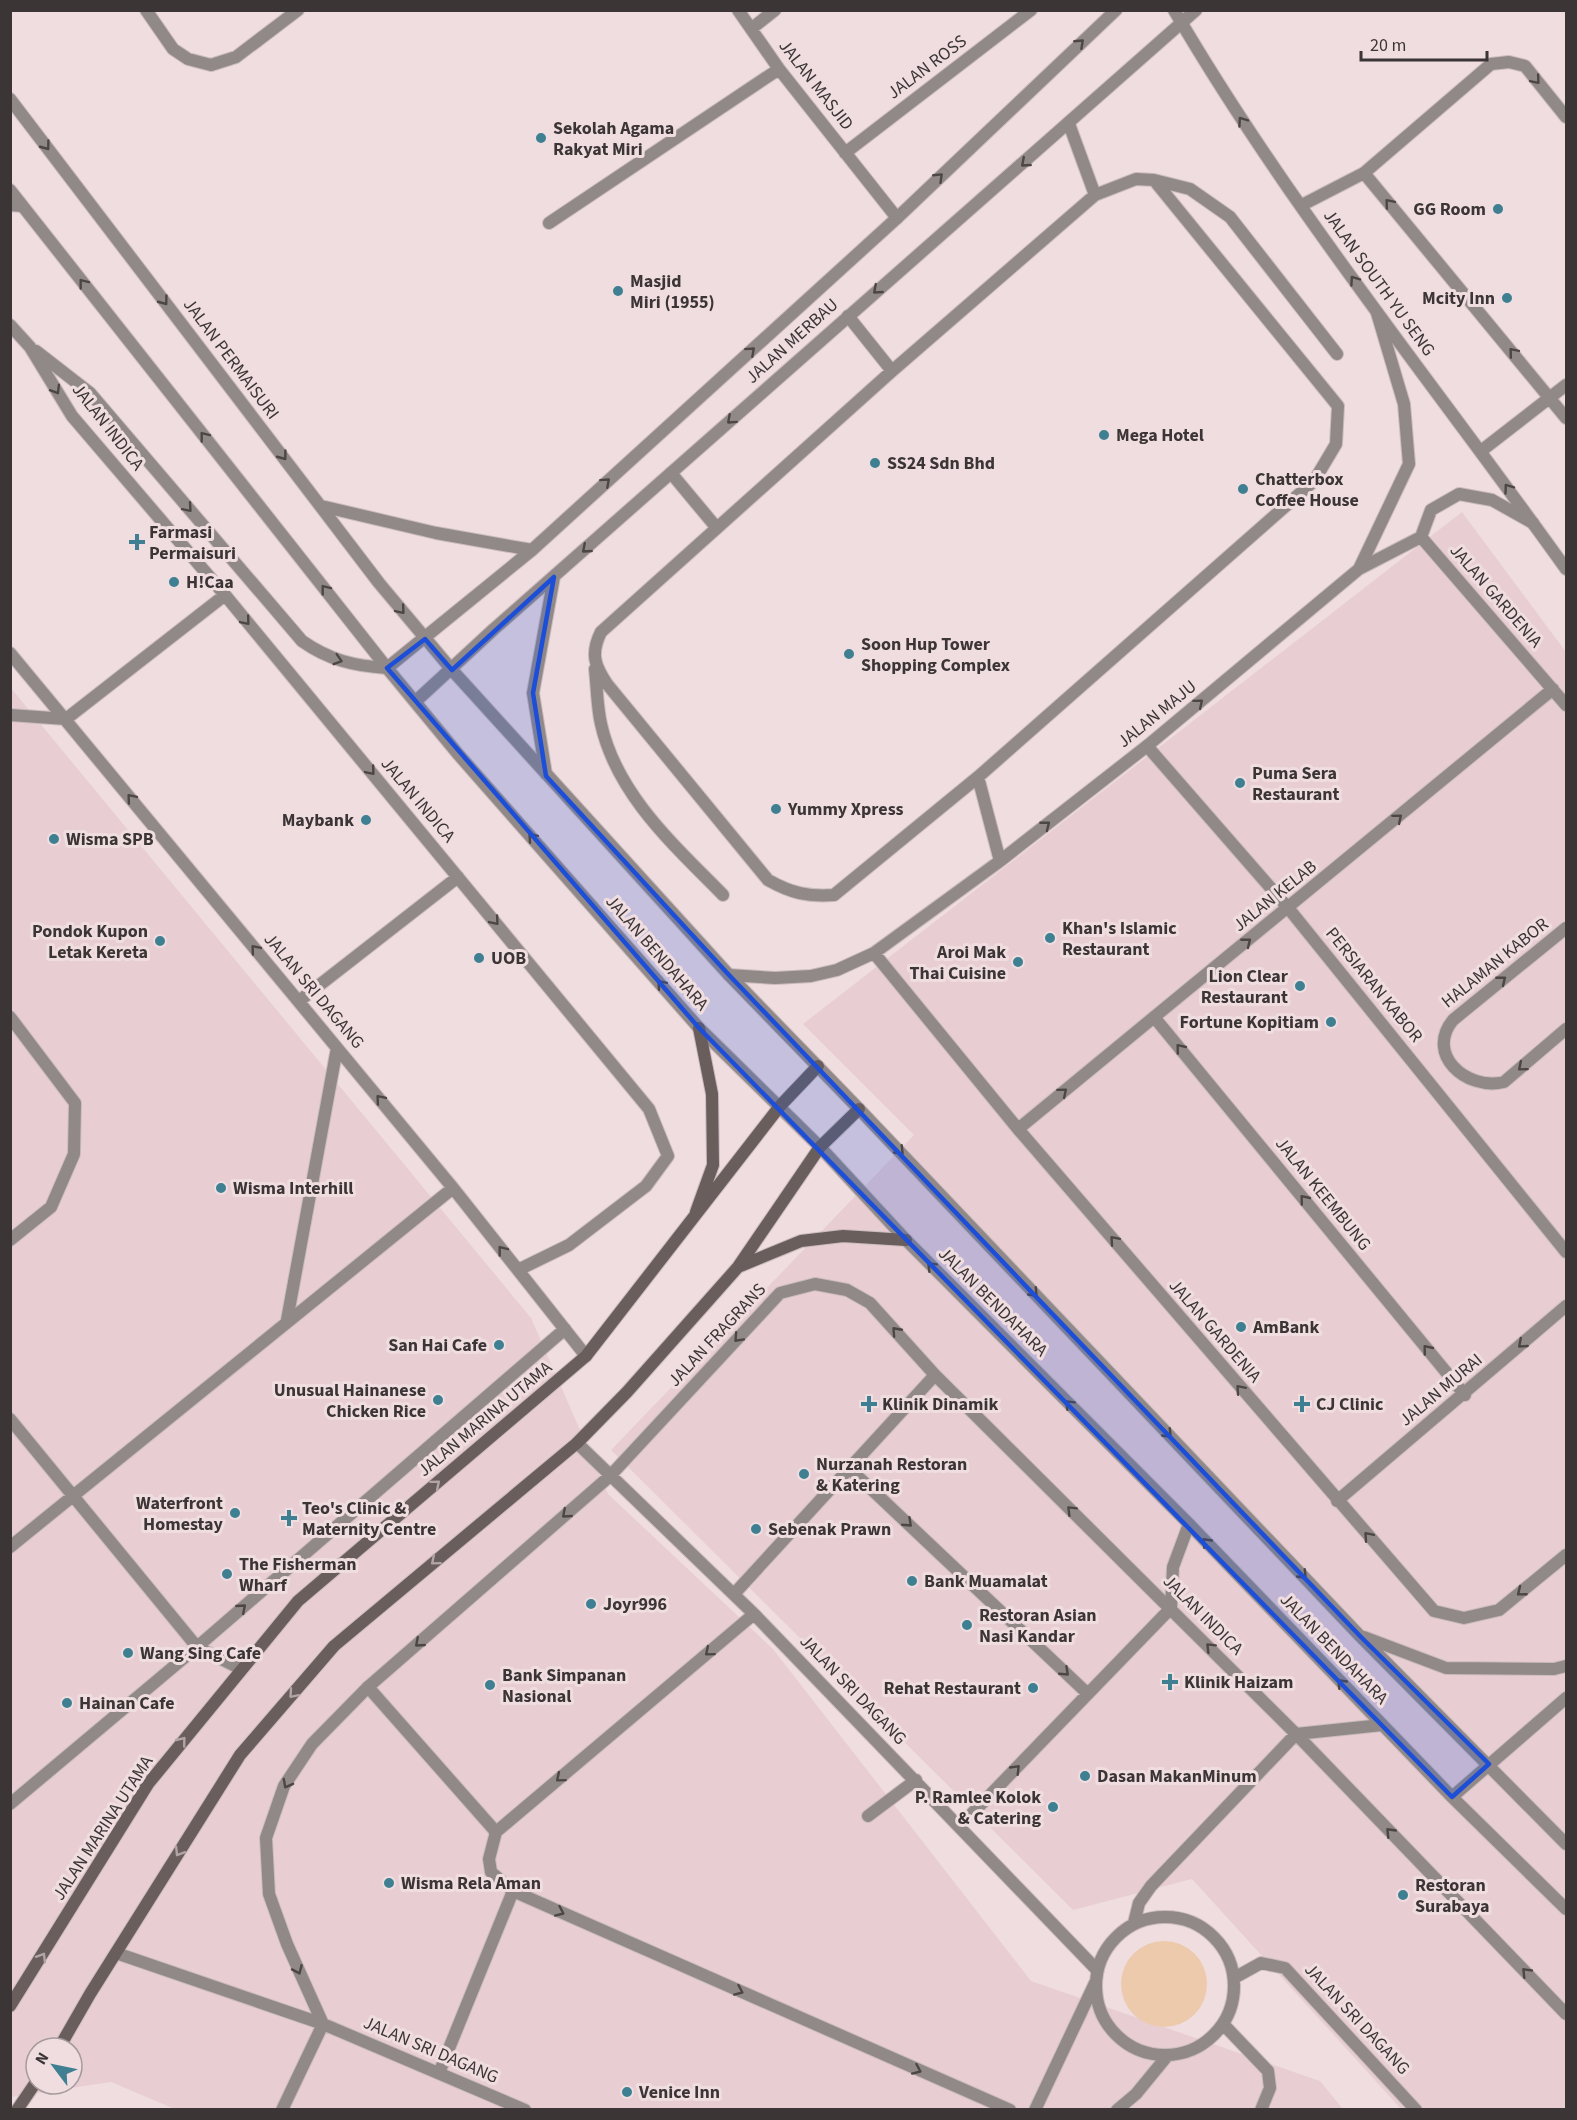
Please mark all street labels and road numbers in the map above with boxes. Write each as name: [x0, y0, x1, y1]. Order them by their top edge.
street label: JALAN ROSS: [882, 29, 972, 105]
street label: JALAN MASJID: [773, 34, 859, 136]
street label: JALAN SOUTH YU SENG: [1317, 205, 1441, 361]
street label: JALAN PERMAISURI: [177, 293, 285, 425]
street label: JALAN MERBAU: [740, 293, 844, 389]
street label: JALAN INDICA: [66, 378, 150, 476]
street label: JALAN GARDENIA: [1444, 539, 1548, 653]
street label: JALAN MAJU: [1112, 674, 1202, 754]
street label: JALAN INDICA: [375, 752, 461, 848]
street label: JALAN KELAB: [1228, 854, 1322, 938]
street label: JALAN BENDAHARA: [600, 890, 714, 1016]
street label: HALAMAN KABOR: [1436, 912, 1554, 1014]
street label: PERSIARAN KABOR: [1320, 922, 1428, 1048]
street label: JALAN SRI DAGANG: [258, 928, 370, 1054]
street label: JALAN KEEMBUNG: [1269, 1132, 1377, 1256]
street label: JALAN BENDAHARA: [933, 1242, 1054, 1363]
street label: JALAN GARDENIA: [1163, 1274, 1267, 1388]
street label: JALAN FRAGRANS: [662, 1278, 772, 1392]
street label: JALAN MURAI: [1394, 1348, 1488, 1432]
street label: JALAN MARINA UTAMA: [413, 1355, 558, 1483]
street label: JALAN INDICA: [1157, 1569, 1249, 1661]
street label: JALAN BENDAHARA: [1274, 1588, 1394, 1710]
street label: JALAN SRI DAGANG: [794, 1629, 912, 1751]
street label: JALAN MARINA UTAMA: [47, 1750, 159, 1905]
street label: JALAN SRI DAGANG: [1299, 1958, 1415, 2080]
street label: JALAN SRI DAGANG: [360, 2010, 502, 2090]

